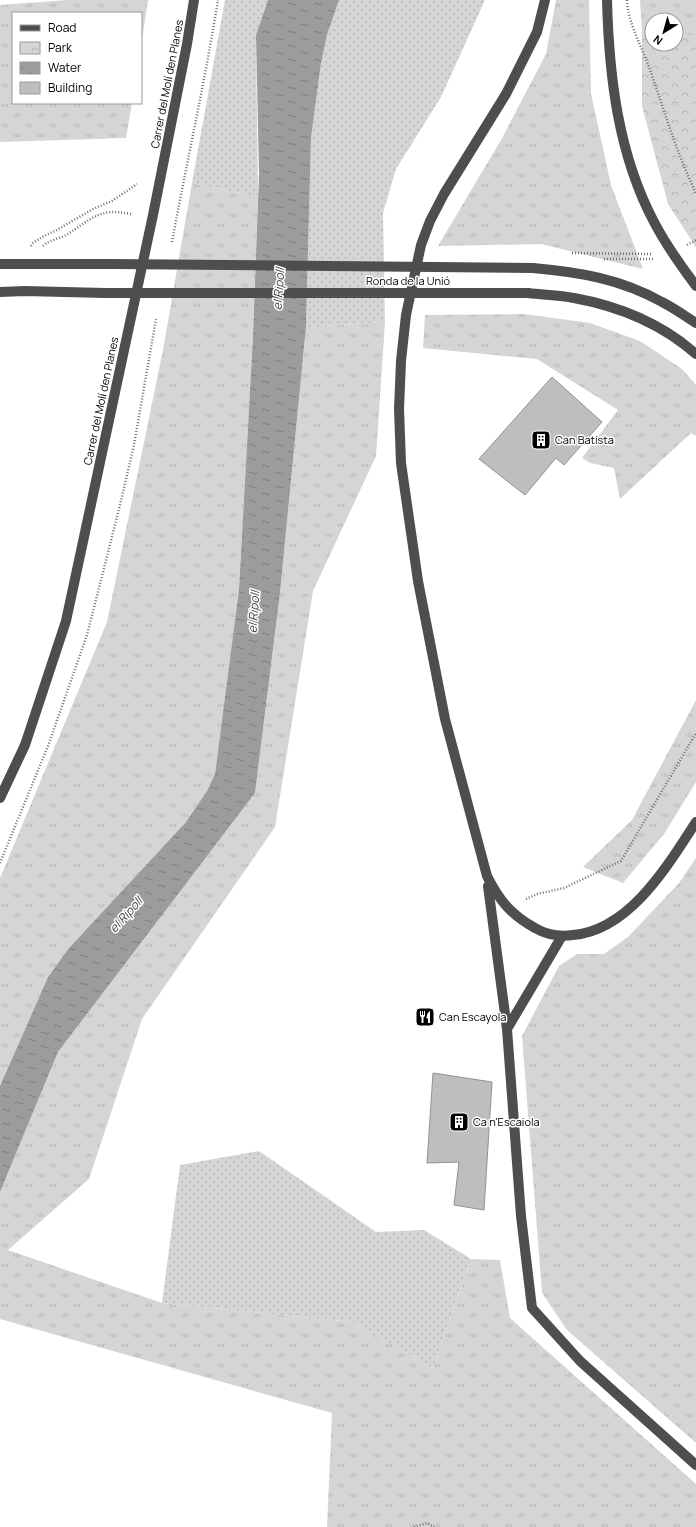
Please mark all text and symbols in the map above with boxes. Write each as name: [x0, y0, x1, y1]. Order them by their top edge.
legend: [12, 12, 142, 104]
north arrow: [644, 12, 684, 52]
street label: Carrer del Molí den Planes: [147, 18, 186, 150]
text: Road: [48, 19, 76, 36]
text: N: [650, 32, 665, 49]
text: Park: [48, 39, 73, 56]
text: Water: [48, 59, 82, 76]
text: Building: [48, 79, 92, 96]
water label: el Ripoll: [269, 265, 289, 311]
street label: Ronda de la Unió: [366, 273, 451, 288]
street label: Carrer del Molí den Planes: [80, 335, 121, 466]
building icon: Can Batista: [530, 429, 552, 451]
place label: Can Batista: [555, 432, 614, 447]
water label: el Ripoll: [244, 588, 264, 634]
water label: el Ripoll: [105, 892, 148, 936]
restaurant icon: Can Escayola: [414, 1006, 436, 1028]
place label: Can Escayola: [439, 1009, 506, 1024]
building icon: Ca n'Escaiola: [448, 1111, 470, 1133]
place label: Ca n'Escaiola: [473, 1114, 540, 1129]

